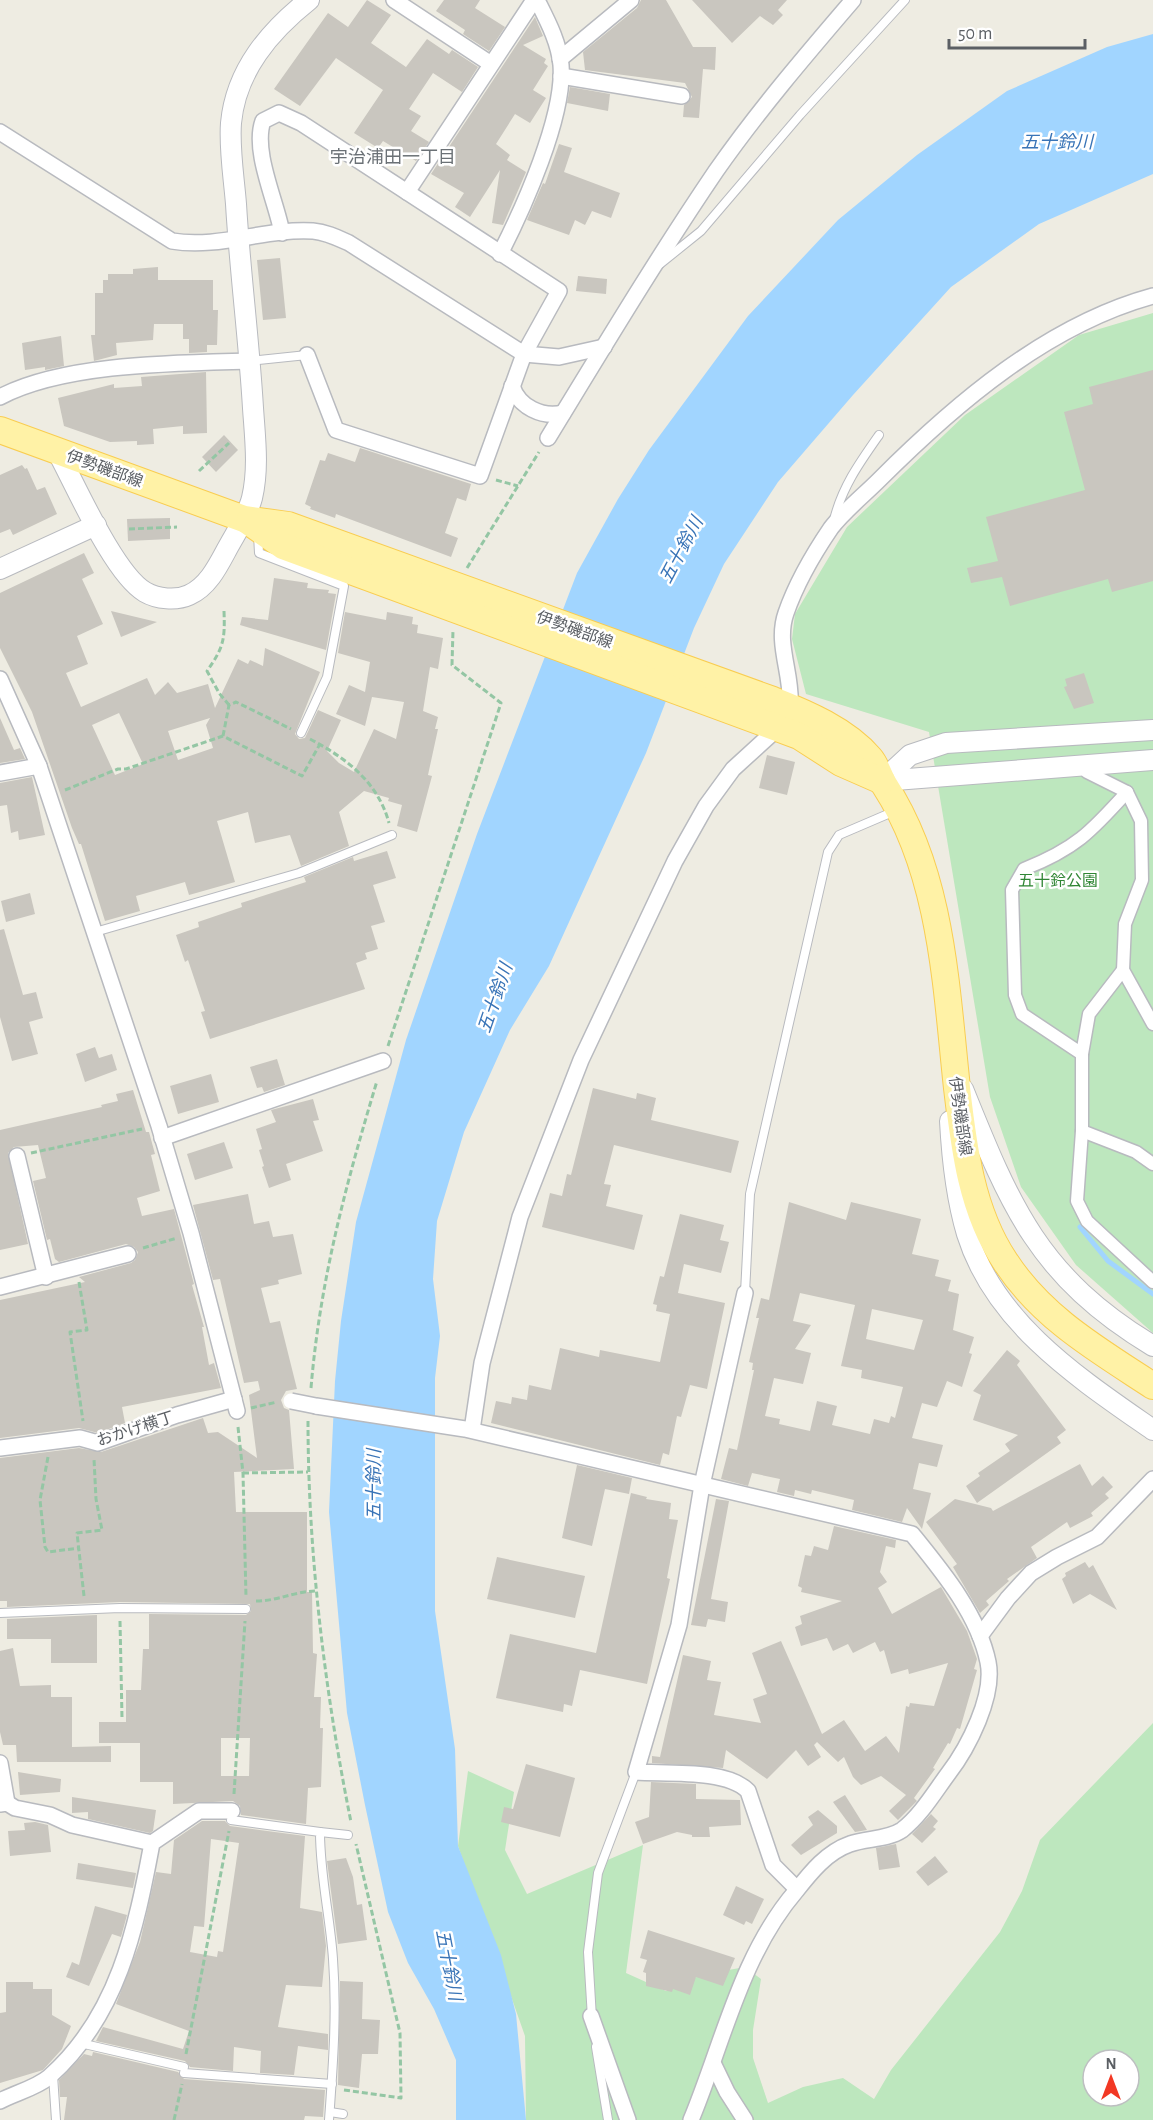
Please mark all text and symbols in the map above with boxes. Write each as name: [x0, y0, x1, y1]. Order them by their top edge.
scale bar: [949, 12, 1086, 50]
text: 50 m: [958, 25, 992, 43]
water label: 五十鈴川: [1021, 132, 1095, 152]
district label: 宇治浦田一丁目: [330, 147, 456, 167]
street label: 伊勢磯部線: [64, 447, 145, 490]
water label: 五十鈴川: [655, 512, 708, 586]
street label: 伊勢磯部線: [534, 608, 615, 651]
park label: 五十鈴公園: [1018, 872, 1098, 889]
water label: 五十鈴川: [474, 959, 517, 1035]
street label: 伊勢磯部線: [947, 1075, 974, 1157]
street label: おかげ横丁: [94, 1408, 176, 1449]
water label: 五十鈴川: [364, 1447, 384, 1521]
water label: 五十鈴川: [432, 1928, 466, 2004]
north arrow: [1081, 2048, 1141, 2108]
text: N: [1105, 2056, 1117, 2072]

